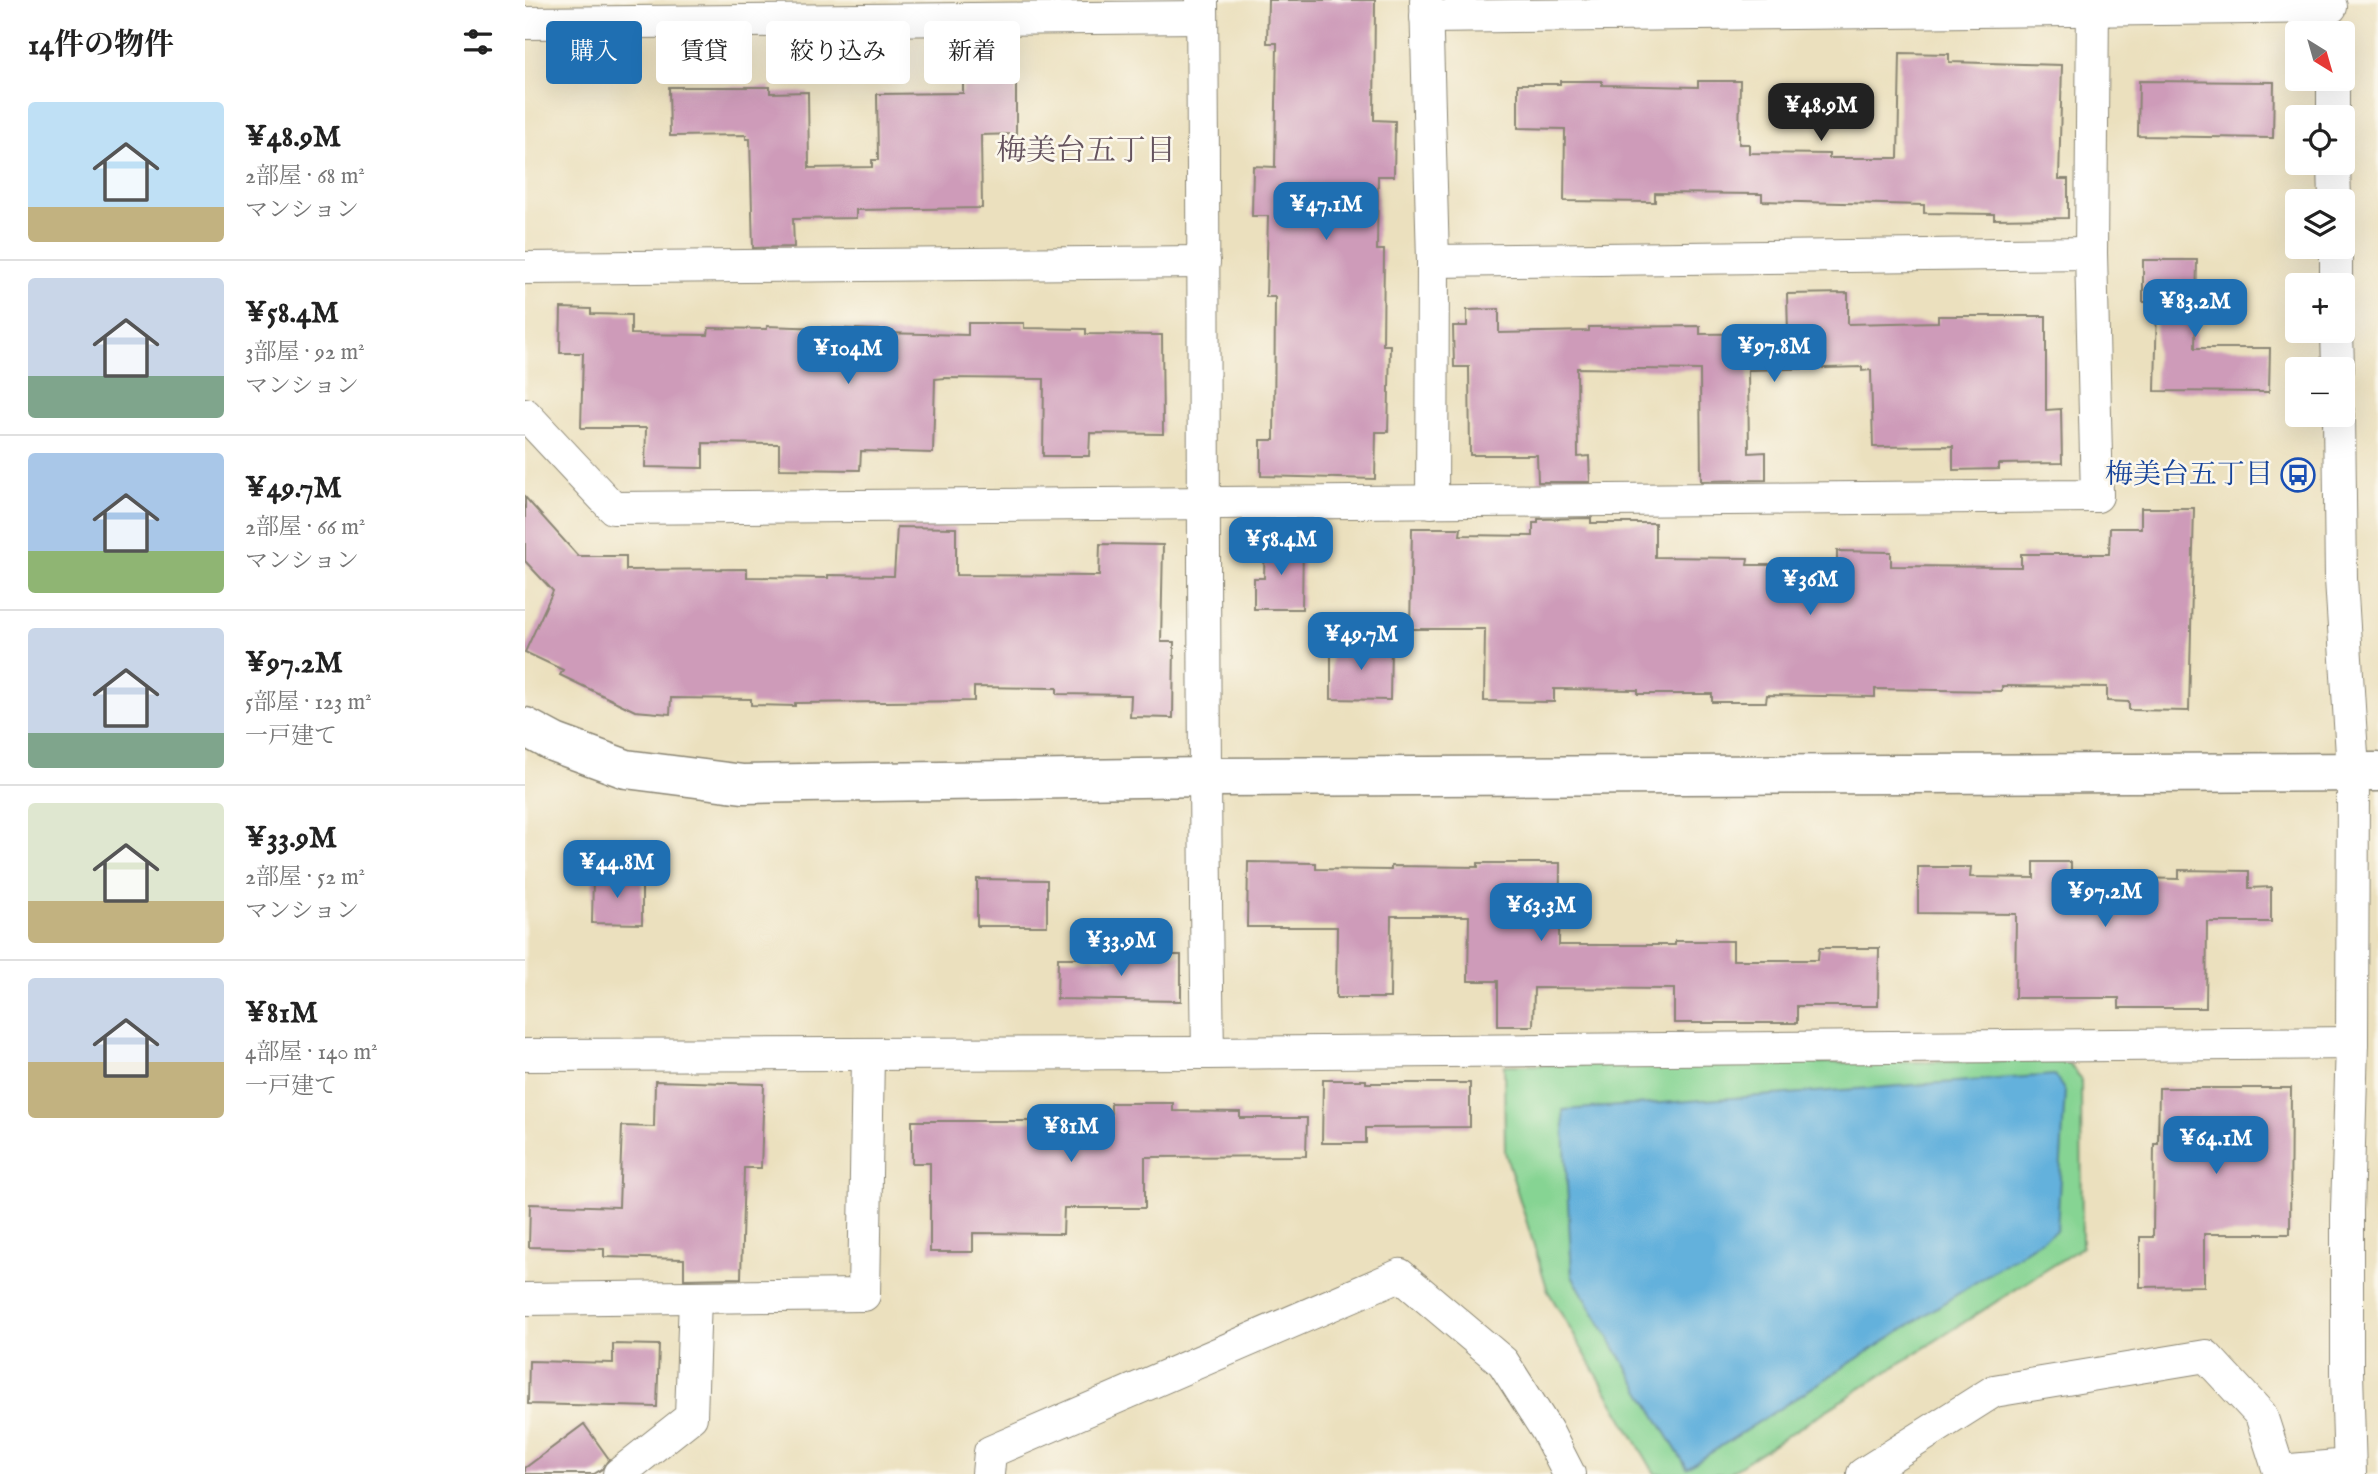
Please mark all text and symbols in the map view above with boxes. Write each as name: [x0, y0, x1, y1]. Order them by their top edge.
chip: 購入: [546, 21, 642, 84]
chip: 賃貸: [656, 21, 752, 84]
chip: 絞り込み: [766, 21, 910, 84]
chip: 新着: [924, 21, 1020, 84]
north arrow: [2285, 21, 2355, 91]
map controls: [2285, 21, 2355, 427]
icon: filters: [459, 23, 497, 61]
text: 14件の物件: [28, 27, 174, 65]
pin: ¥48.9M: [1764, 83, 1878, 143]
text: ¥48.9M: [1784, 91, 1858, 120]
button: locate: [2285, 105, 2355, 175]
text: ¥48.9M: [245, 119, 341, 157]
icon: home: [84, 130, 168, 214]
district label: 梅美台五丁目: [996, 133, 1176, 171]
text: 2部屋 · 68 m²: [245, 162, 365, 191]
pin: ¥47.1M: [1269, 182, 1383, 242]
button: layers: [2285, 189, 2355, 259]
text: ¥47.1M: [1289, 190, 1363, 219]
text: マンション: [245, 196, 359, 225]
button: +: [2285, 273, 2355, 343]
pin: ¥83.2M: [2138, 280, 2252, 339]
text: ¥83.2M: [2159, 287, 2231, 316]
text: ¥58.4M: [245, 295, 339, 333]
icon: home: [84, 306, 168, 390]
pin: ¥97.8M: [1717, 324, 1831, 384]
pin: ¥104M: [799, 326, 897, 386]
text: ¥97.8M: [1737, 332, 1811, 361]
text: ¥104M: [813, 334, 883, 363]
text: 3部屋 · 92 m²: [245, 338, 365, 367]
button: −: [2285, 357, 2355, 427]
text: マンション: [245, 372, 359, 401]
bus stop icon: 梅美台五丁目: [2279, 456, 2317, 494]
place label: 梅美台五丁目: [2105, 458, 2273, 493]
text: ¥49.7M: [245, 470, 342, 508]
icon: home: [84, 481, 168, 565]
text: 2部屋 · 66 m²: [245, 513, 366, 542]
pin: ¥58.4M: [1224, 518, 1338, 577]
text: ¥58.4M: [1245, 525, 1317, 554]
text: マンション: [245, 547, 359, 576]
pin: ¥36M: [1769, 558, 1851, 617]
text: ¥36M: [1782, 565, 1838, 594]
pin: ¥49.7M: [1304, 612, 1418, 672]
text: ¥49.7M: [1324, 620, 1398, 649]
text: ¥97.2M: [245, 645, 343, 683]
icon: home: [84, 656, 168, 740]
text: 5部屋 · 123 m²: [245, 688, 372, 717]
text: 一戸建て: [245, 722, 337, 751]
text: ¥33.9M: [245, 820, 337, 858]
icon: home: [84, 831, 168, 915]
pin: ¥44.8M: [560, 841, 674, 900]
text: ¥44.8M: [579, 848, 655, 877]
text: 2部屋 · 52 m²: [245, 863, 365, 892]
pin: ¥97.2M: [2048, 870, 2162, 929]
text: ¥97.2M: [2068, 877, 2142, 906]
pin: ¥63.3M: [1484, 884, 1598, 943]
text: ¥63.3M: [1506, 891, 1576, 920]
text: マンション: [245, 897, 359, 926]
pin: ¥33.9M: [1064, 918, 1178, 978]
text: ¥33.9M: [1086, 926, 1156, 955]
text: ¥81M: [245, 995, 318, 1033]
icon: home: [84, 1006, 168, 1090]
text: 4部屋 · 140 m²: [245, 1038, 378, 1067]
text: 一戸建て: [245, 1072, 337, 1101]
pin: ¥81M: [1030, 1104, 1112, 1164]
text: ¥81M: [1043, 1112, 1099, 1141]
pin: ¥64.1M: [2159, 1116, 2273, 1176]
text: ¥64.1M: [2179, 1124, 2253, 1153]

